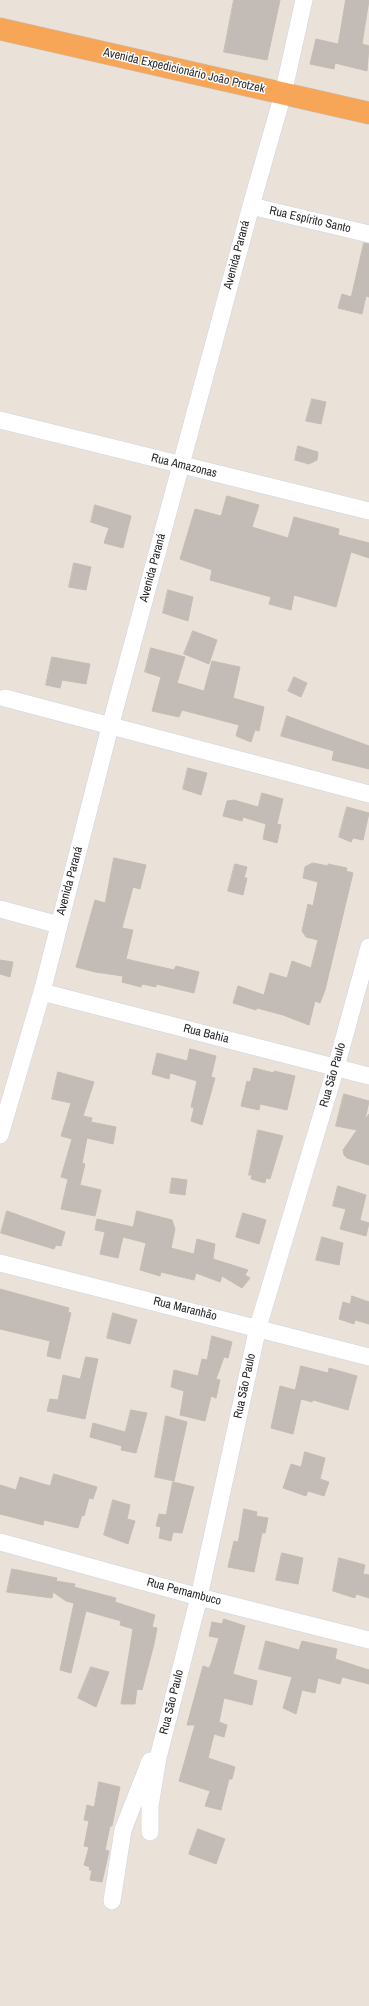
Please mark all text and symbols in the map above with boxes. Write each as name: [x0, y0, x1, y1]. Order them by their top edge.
street label: Avenida Expedicionário João Protzek: [102, 45, 266, 97]
street label: Rua Espírito Santo: [268, 204, 352, 236]
street label: Avenida Paraná: [221, 219, 253, 291]
street label: Rua Amazonas: [150, 451, 218, 481]
street label: Avenida Paraná: [137, 532, 169, 604]
street label: Avenida Paraná: [54, 845, 86, 917]
street label: Rua Bahia: [182, 1021, 230, 1047]
street label: Rua São Paulo: [317, 1041, 349, 1109]
street label: Rua Maranhão: [152, 1294, 218, 1324]
street label: Rua São Paulo: [231, 1352, 259, 1420]
street label: Rua Pernambuco: [145, 1575, 223, 1609]
street label: Rua São Paulo: [157, 1668, 187, 1736]

